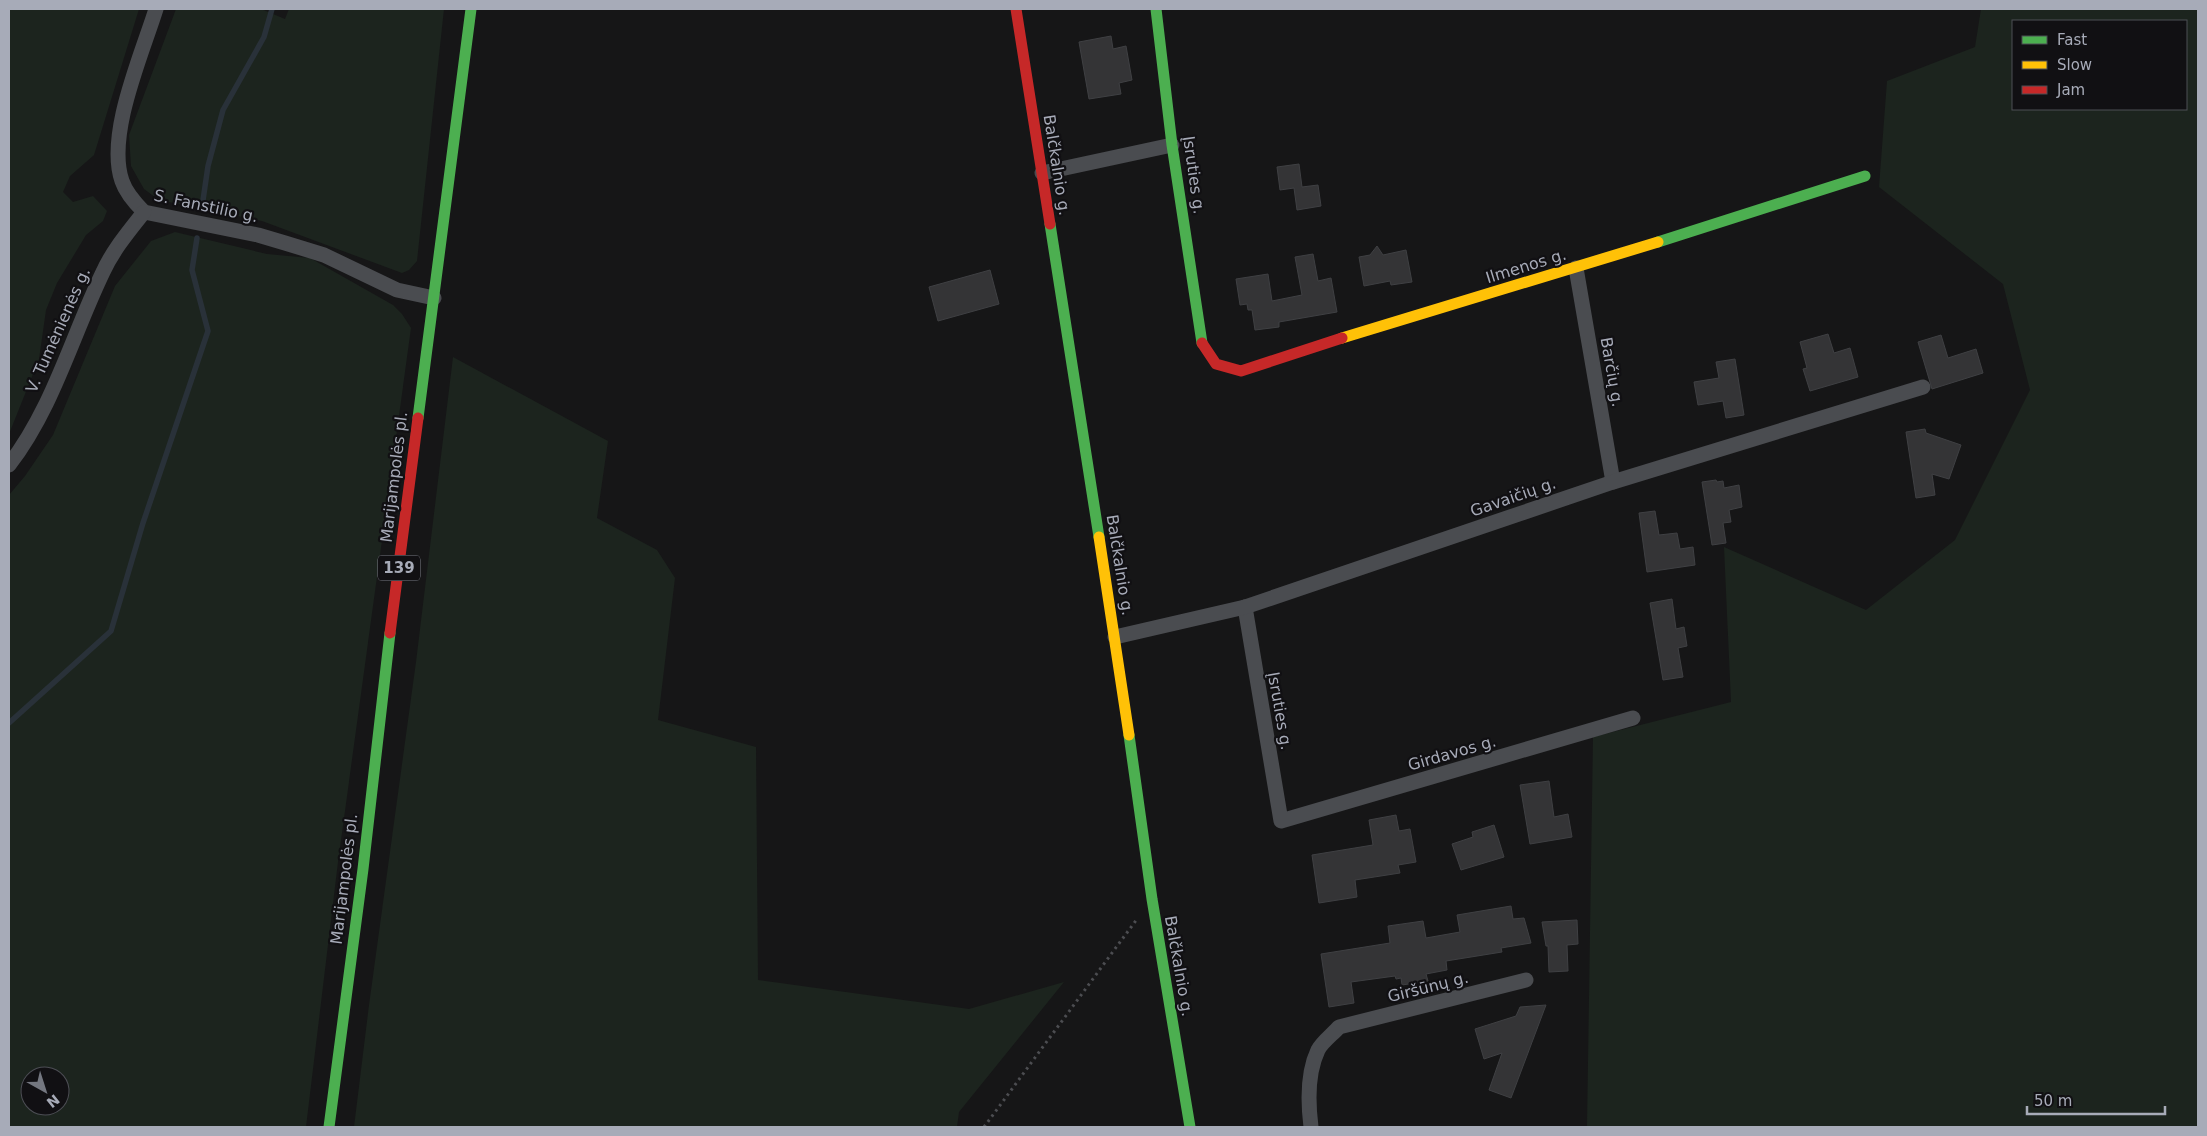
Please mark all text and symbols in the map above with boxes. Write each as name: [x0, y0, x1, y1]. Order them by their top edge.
legend: [2012, 20, 2187, 110]
text: Fast: [2057, 31, 2087, 49]
text: Slow: [2057, 56, 2092, 74]
text: Jam: [2056, 81, 2085, 99]
street label: Balčkalnio g.: [1040, 113, 1074, 217]
street label: Įsruties g.: [1179, 135, 1209, 215]
street label: S. Fanstilio g.: [152, 186, 260, 226]
street label: Ilmenos g.: [1483, 245, 1569, 287]
street label: V. Tumėnienės g.: [22, 264, 94, 396]
street label: Barčių g.: [1597, 336, 1627, 408]
street label: Marijampolės pl.: [377, 410, 411, 544]
street label: Gavaičių g.: [1468, 473, 1558, 521]
street label: Balčkalnio g.: [1103, 513, 1137, 617]
road number: 139: [378, 556, 420, 580]
street label: Įsruties g.: [1264, 670, 1296, 752]
street label: Girdavos g.: [1406, 731, 1498, 775]
street label: Marijampolės pl.: [327, 812, 361, 946]
street label: Balčkalnio g.: [1161, 914, 1197, 1018]
street label: Giršūnų g.: [1386, 968, 1470, 1006]
north arrow: [20, 1066, 70, 1116]
scale bar: [2027, 1084, 2164, 1116]
text: N: [44, 1091, 63, 1111]
text: 50 m: [2034, 1092, 2072, 1110]

